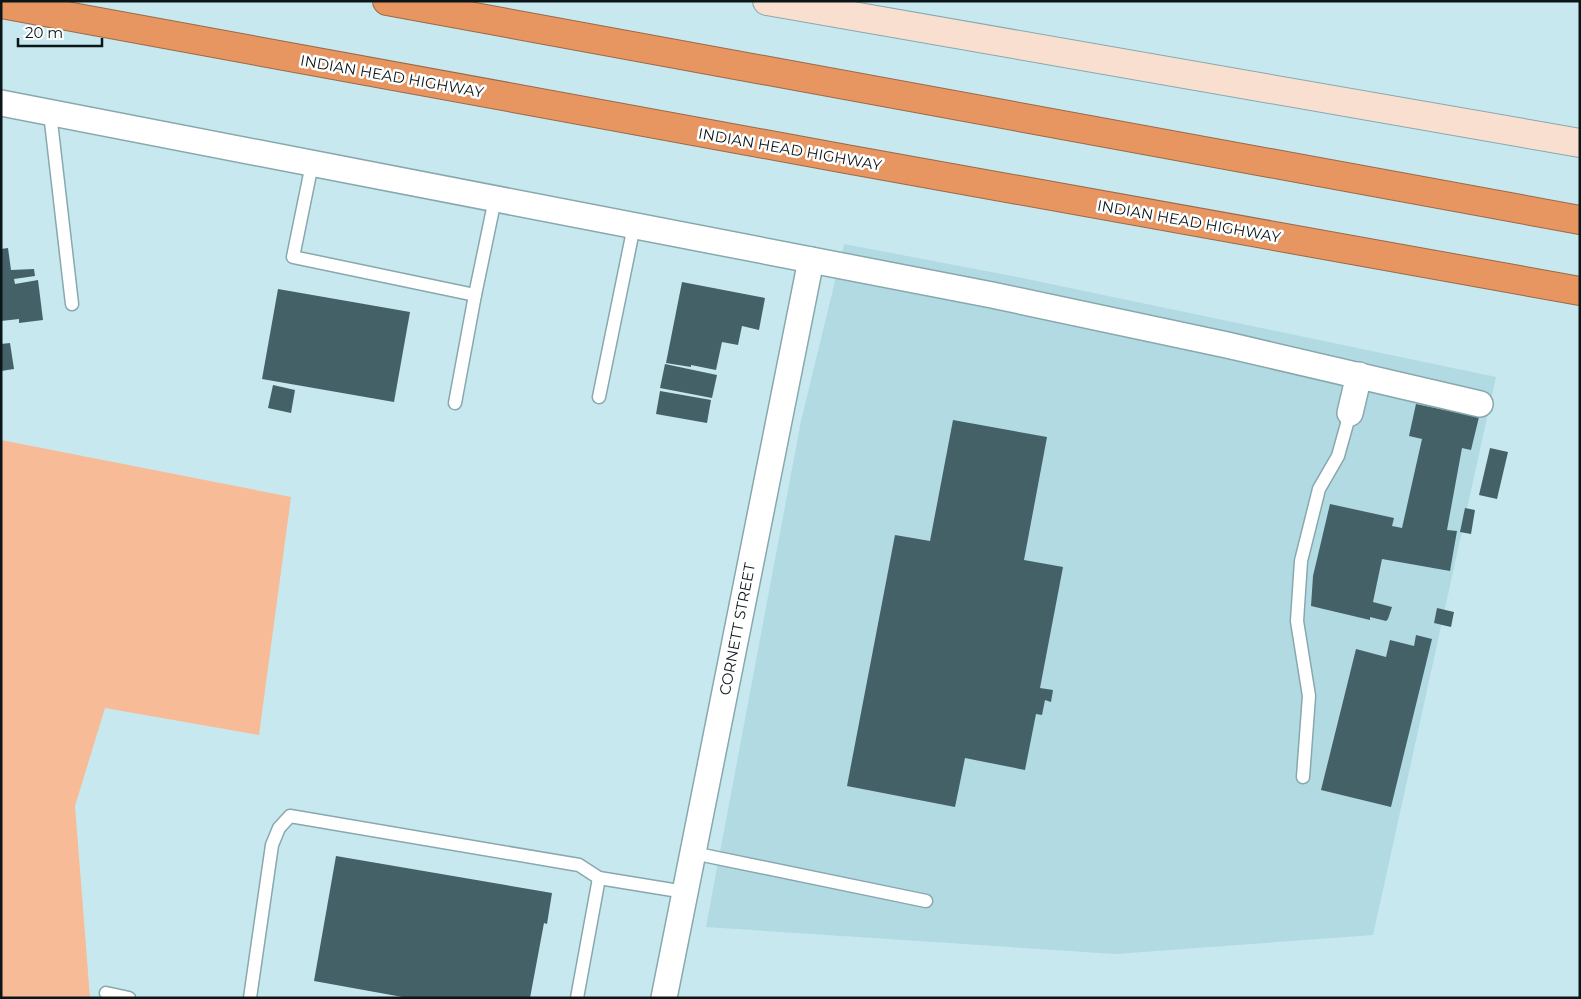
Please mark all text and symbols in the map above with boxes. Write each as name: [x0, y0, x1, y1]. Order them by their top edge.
scale bar: [18, 15, 101, 47]
text: 20 m: [25, 23, 63, 42]
street label: INDIAN HEAD HIGHWAY: [299, 51, 486, 102]
street label: INDIAN HEAD HIGHWAY: [697, 124, 884, 175]
street label: INDIAN HEAD HIGHWAY: [1096, 196, 1283, 247]
street label: CORNETT STREET: [715, 561, 759, 697]

